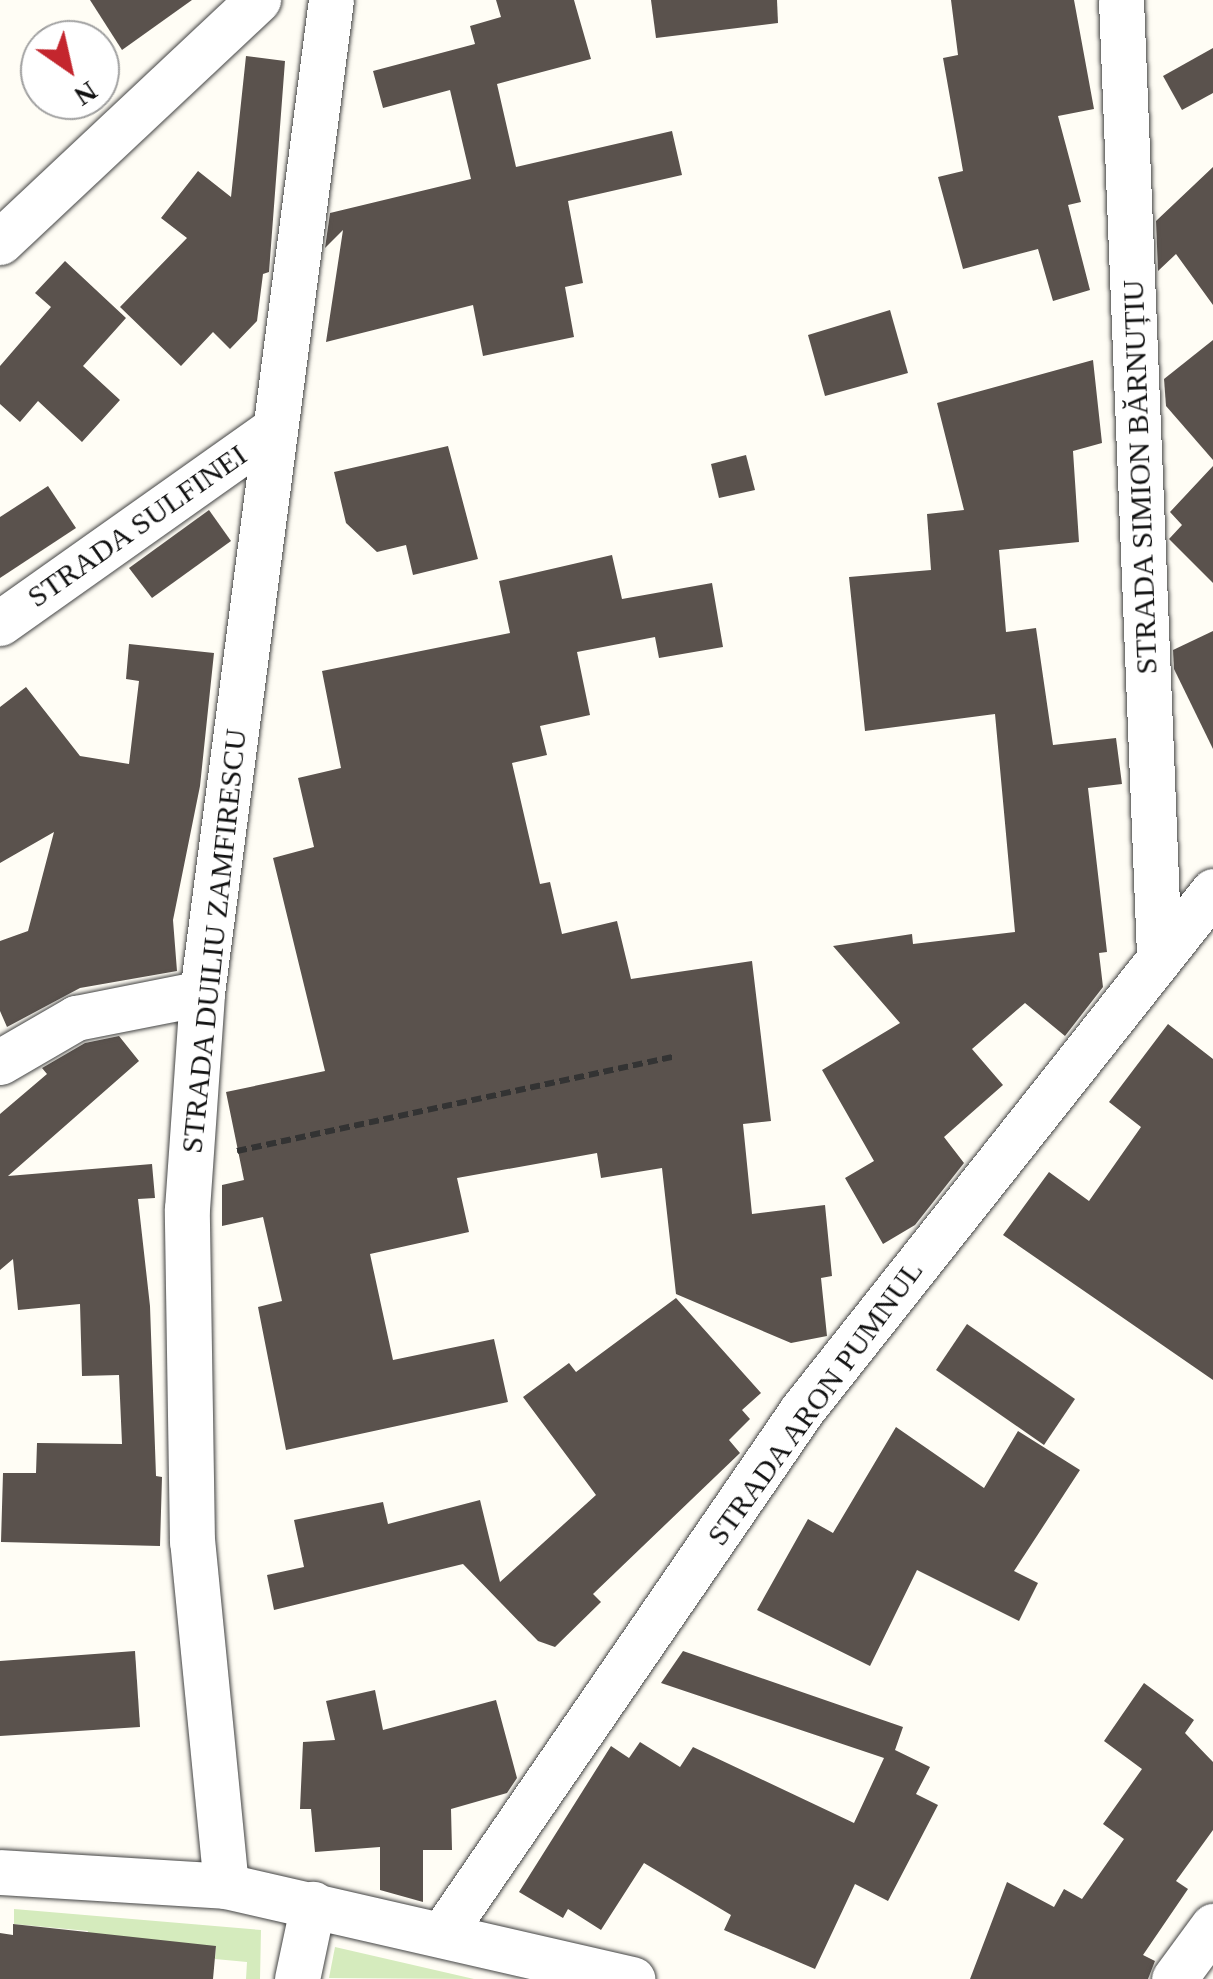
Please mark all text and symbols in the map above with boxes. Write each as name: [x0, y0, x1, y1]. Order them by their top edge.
north arrow: [20, 20, 120, 120]
text: N: [69, 75, 103, 112]
street label: STRADA SIMION BĂRNUȚIU: [1115, 278, 1165, 676]
street label: STRADA SULFINEI: [20, 436, 254, 616]
street label: STRADA DUILIU ZAMFIRESCU: [174, 726, 254, 1156]
street label: STRADA ARON PUMNUL: [699, 1252, 931, 1554]

